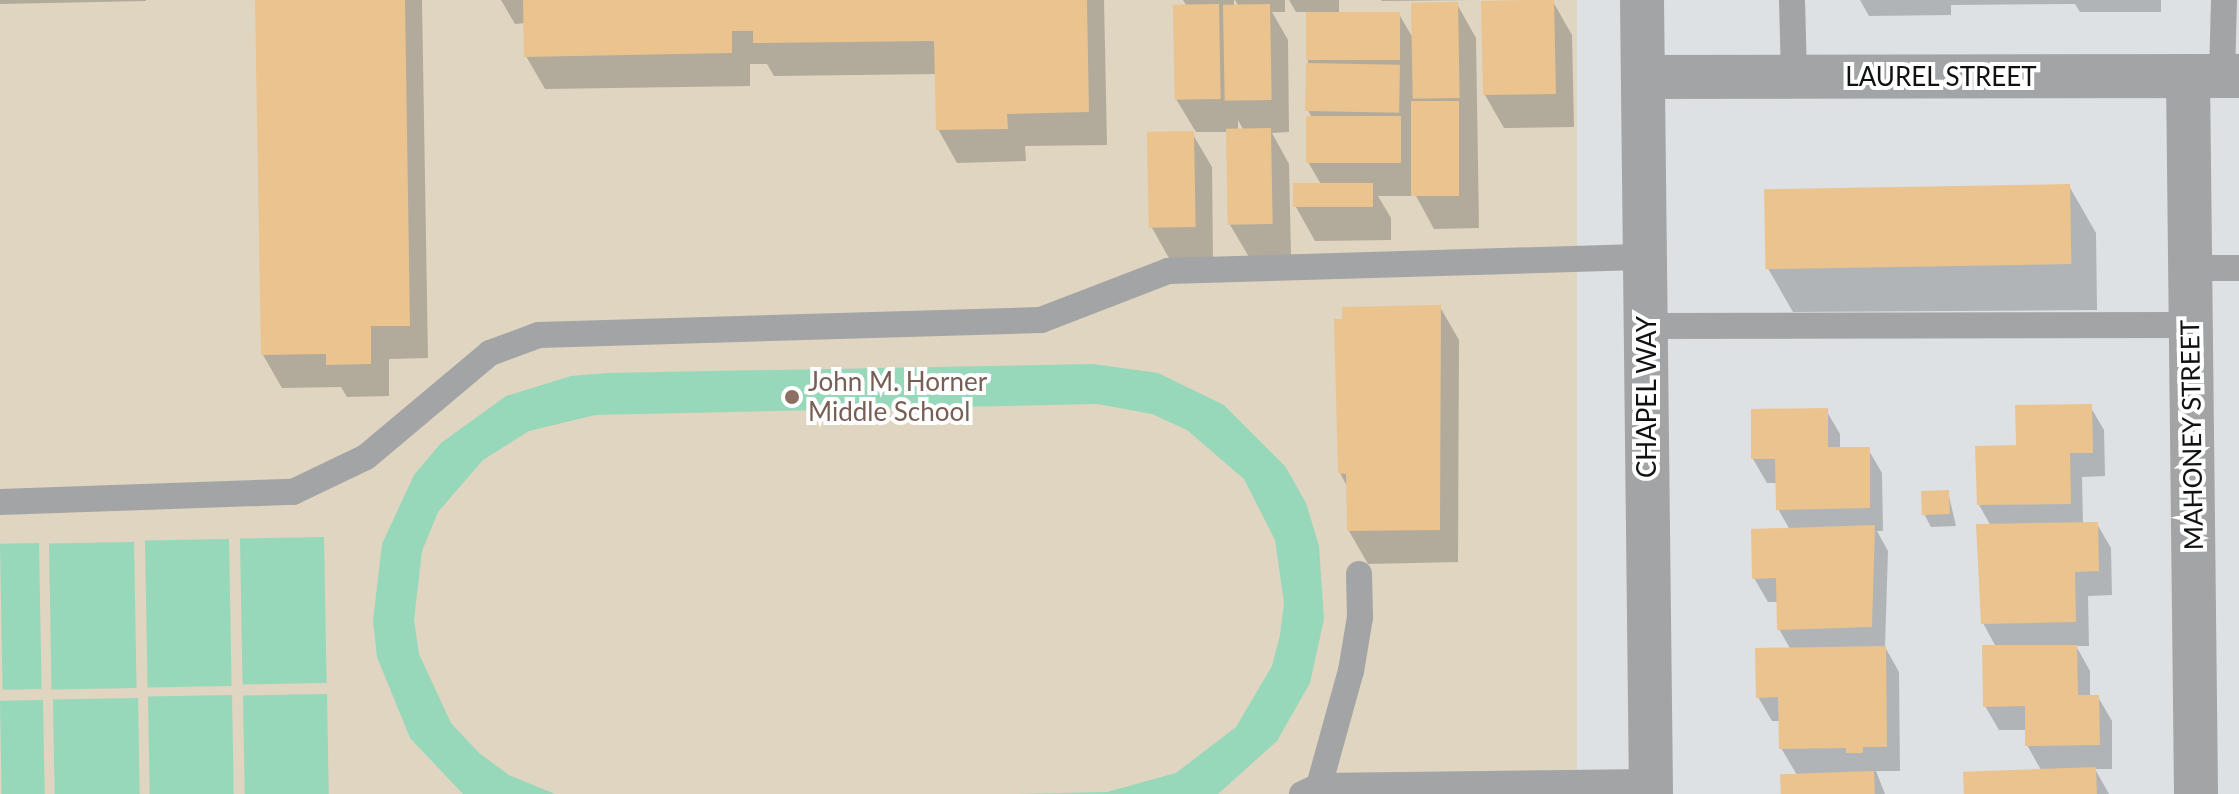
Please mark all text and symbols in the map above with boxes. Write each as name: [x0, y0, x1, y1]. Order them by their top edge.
street label: LAUREL STREET: [1845, 61, 2037, 93]
street label: CHAPEL WAY: [1631, 315, 1663, 479]
street label: MAHONEY STREET: [2174, 319, 2210, 551]
place label: John M. Horner Middle School: [808, 366, 987, 428]
marker: John M. Horner Middle School: [783, 388, 801, 406]

